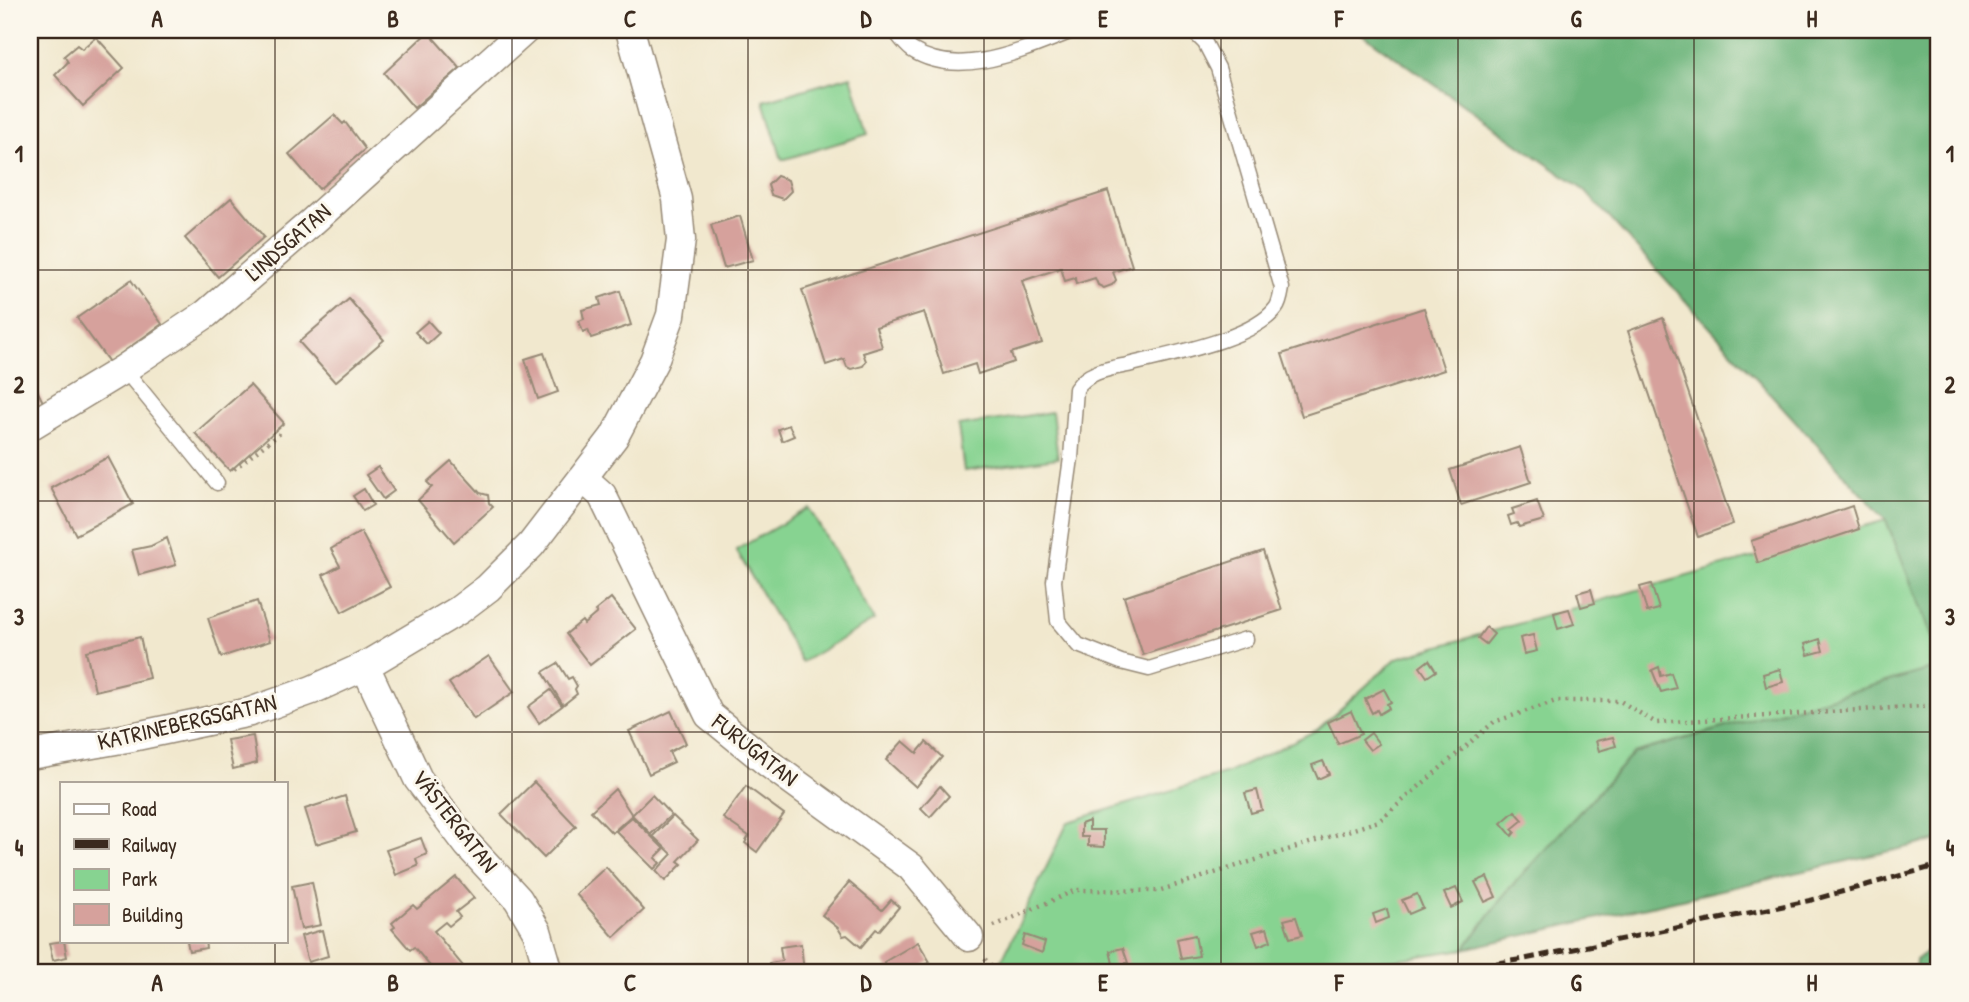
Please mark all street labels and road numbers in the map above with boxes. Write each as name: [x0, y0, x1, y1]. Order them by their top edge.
street label: LINDSGATAN: [238, 196, 337, 287]
street label: KATRINEBERGSGATAN: [94, 686, 279, 757]
street label: FURUGATAN: [705, 706, 805, 793]
street label: VÄSTERGATAN: [405, 763, 505, 879]

